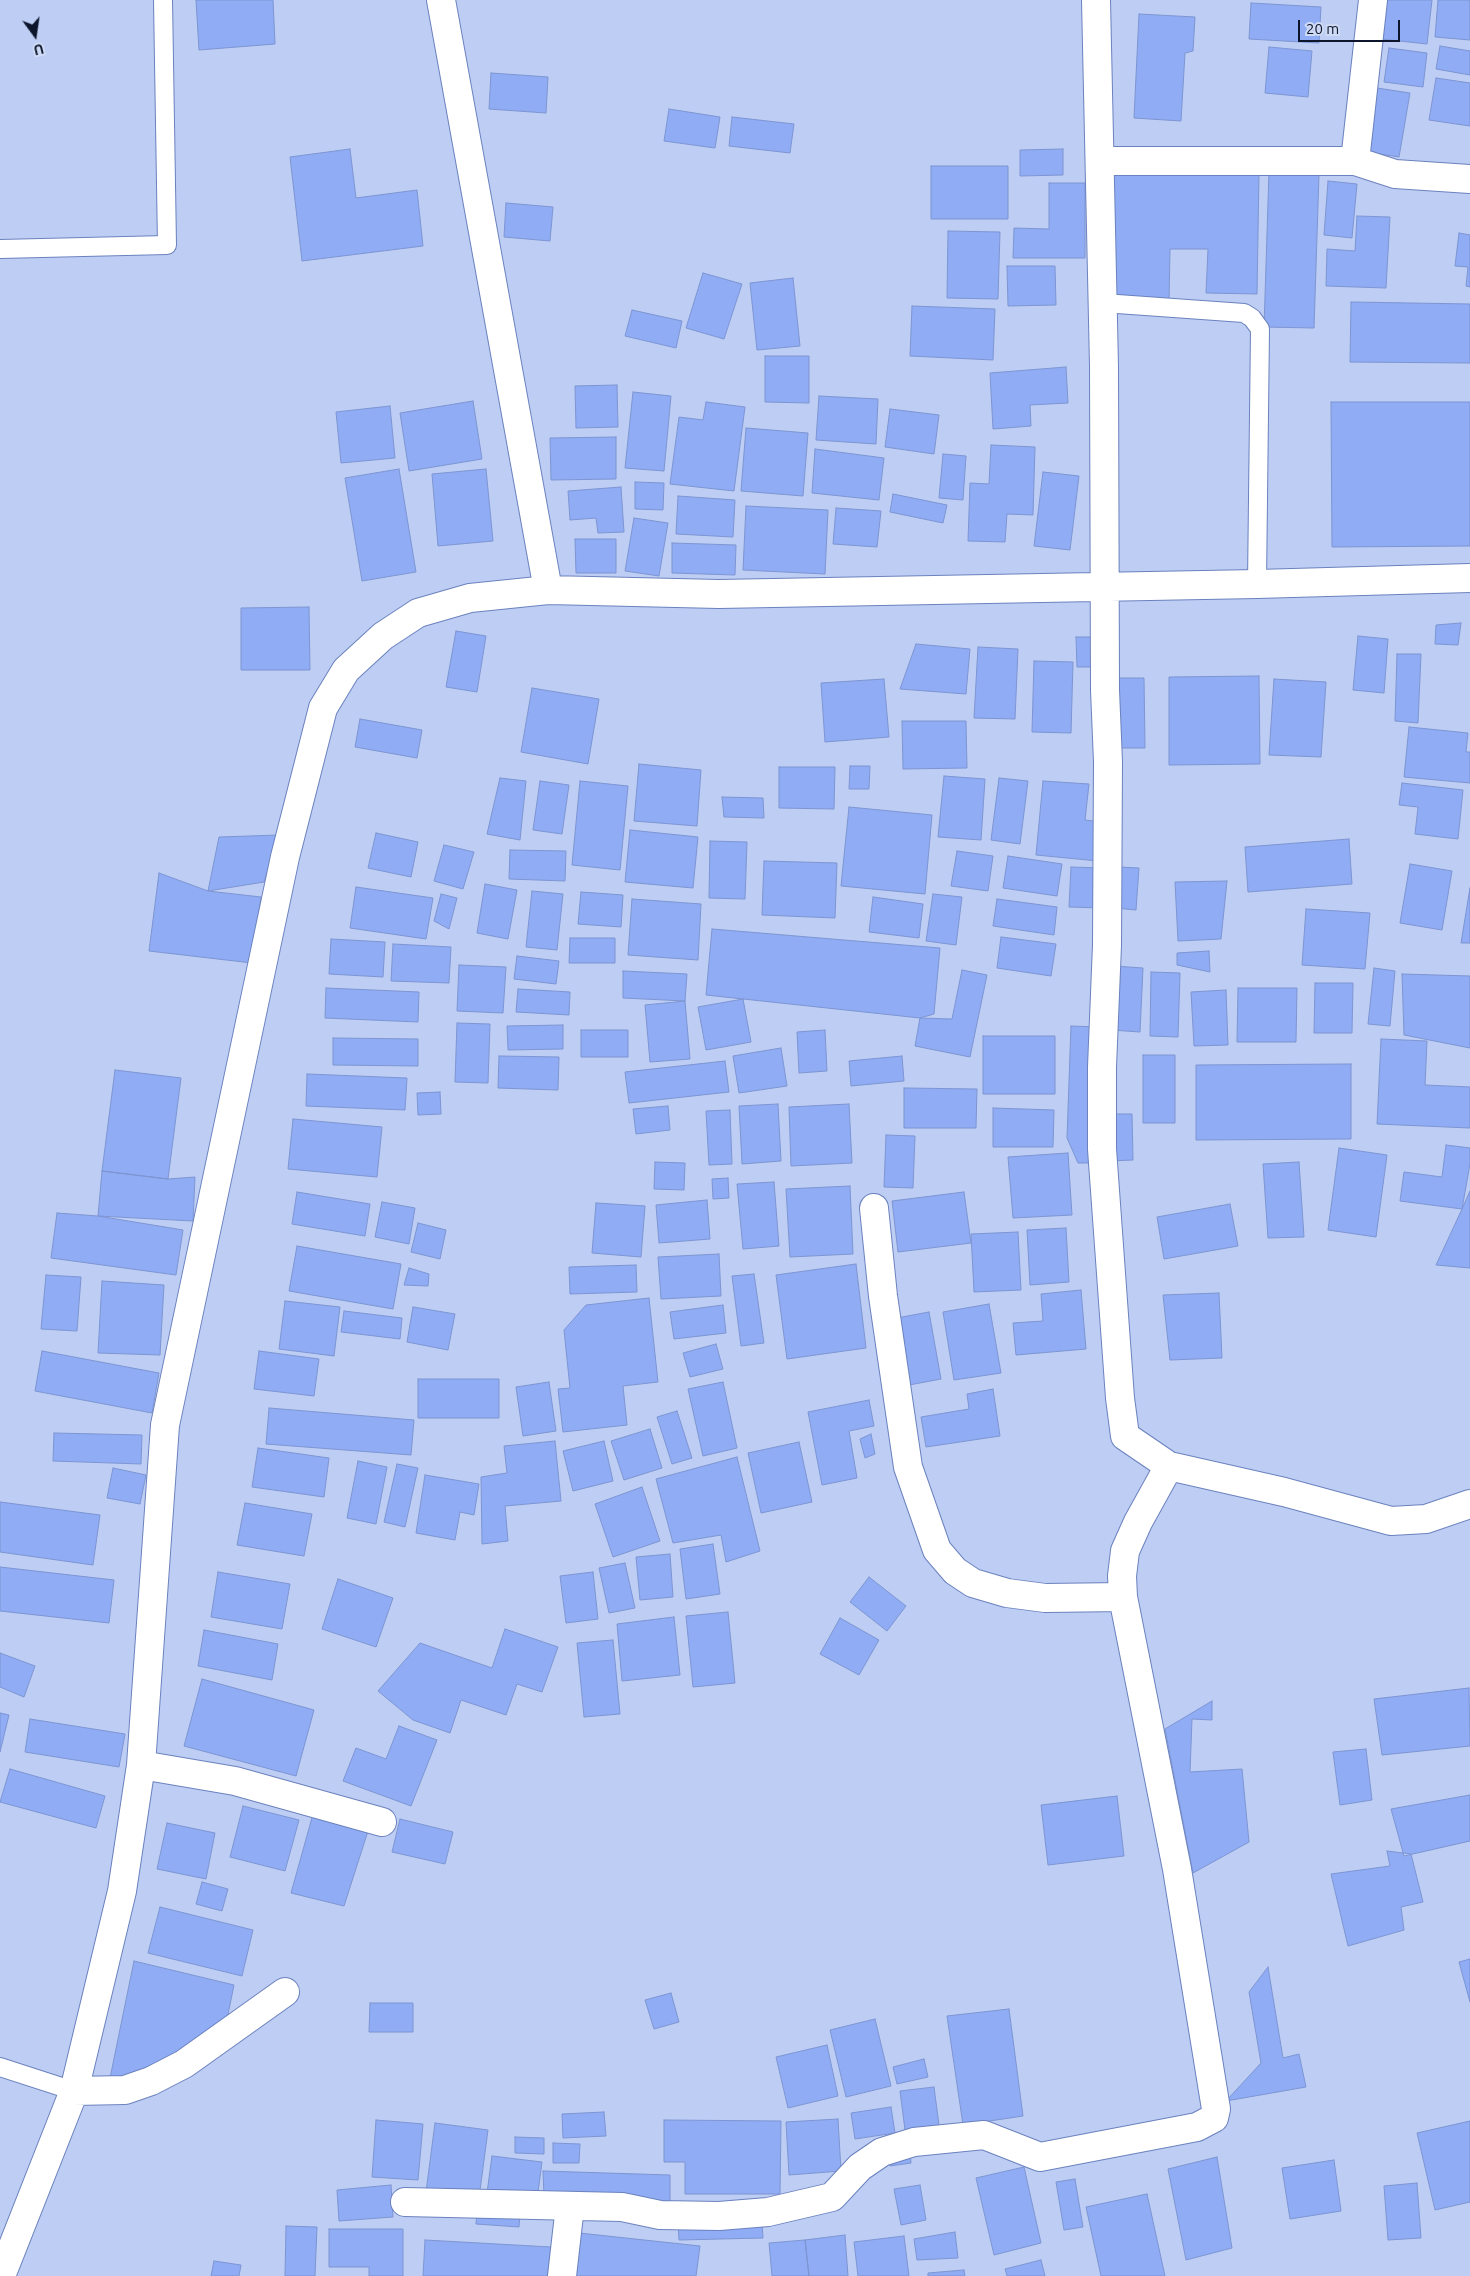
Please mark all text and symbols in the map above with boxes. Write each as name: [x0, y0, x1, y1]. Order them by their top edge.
north arrow: [10, 10, 60, 60]
scale bar: [1300, 10, 1402, 42]
text: 20 m: [1306, 20, 1339, 37]
text: U: [32, 41, 45, 59]

